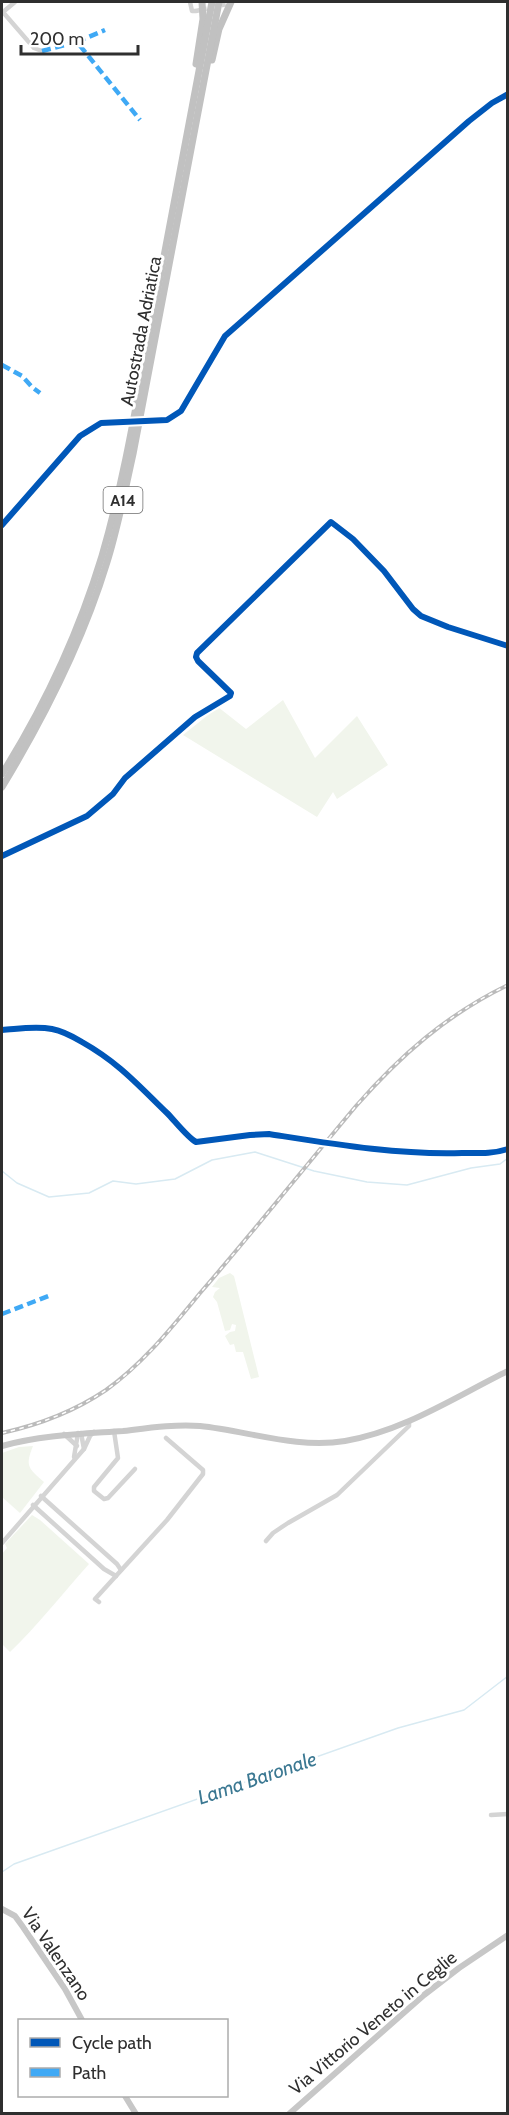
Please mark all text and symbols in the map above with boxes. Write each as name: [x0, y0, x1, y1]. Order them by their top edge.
scale bar: [21, 18, 138, 56]
text: 200 m: [30, 28, 84, 50]
street label: Autostrada Adriatica: [116, 254, 166, 408]
road number: A14: [104, 487, 142, 513]
water label: Lama Baronale: [194, 1746, 320, 1810]
street label: Via Valenzano: [17, 1903, 95, 2005]
street label: Via Vittorio Veneto in Ceglie: [285, 1946, 461, 2100]
legend: [18, 2019, 228, 2097]
text: Cycle path: [72, 2032, 152, 2054]
text: Path: [72, 2062, 106, 2084]

